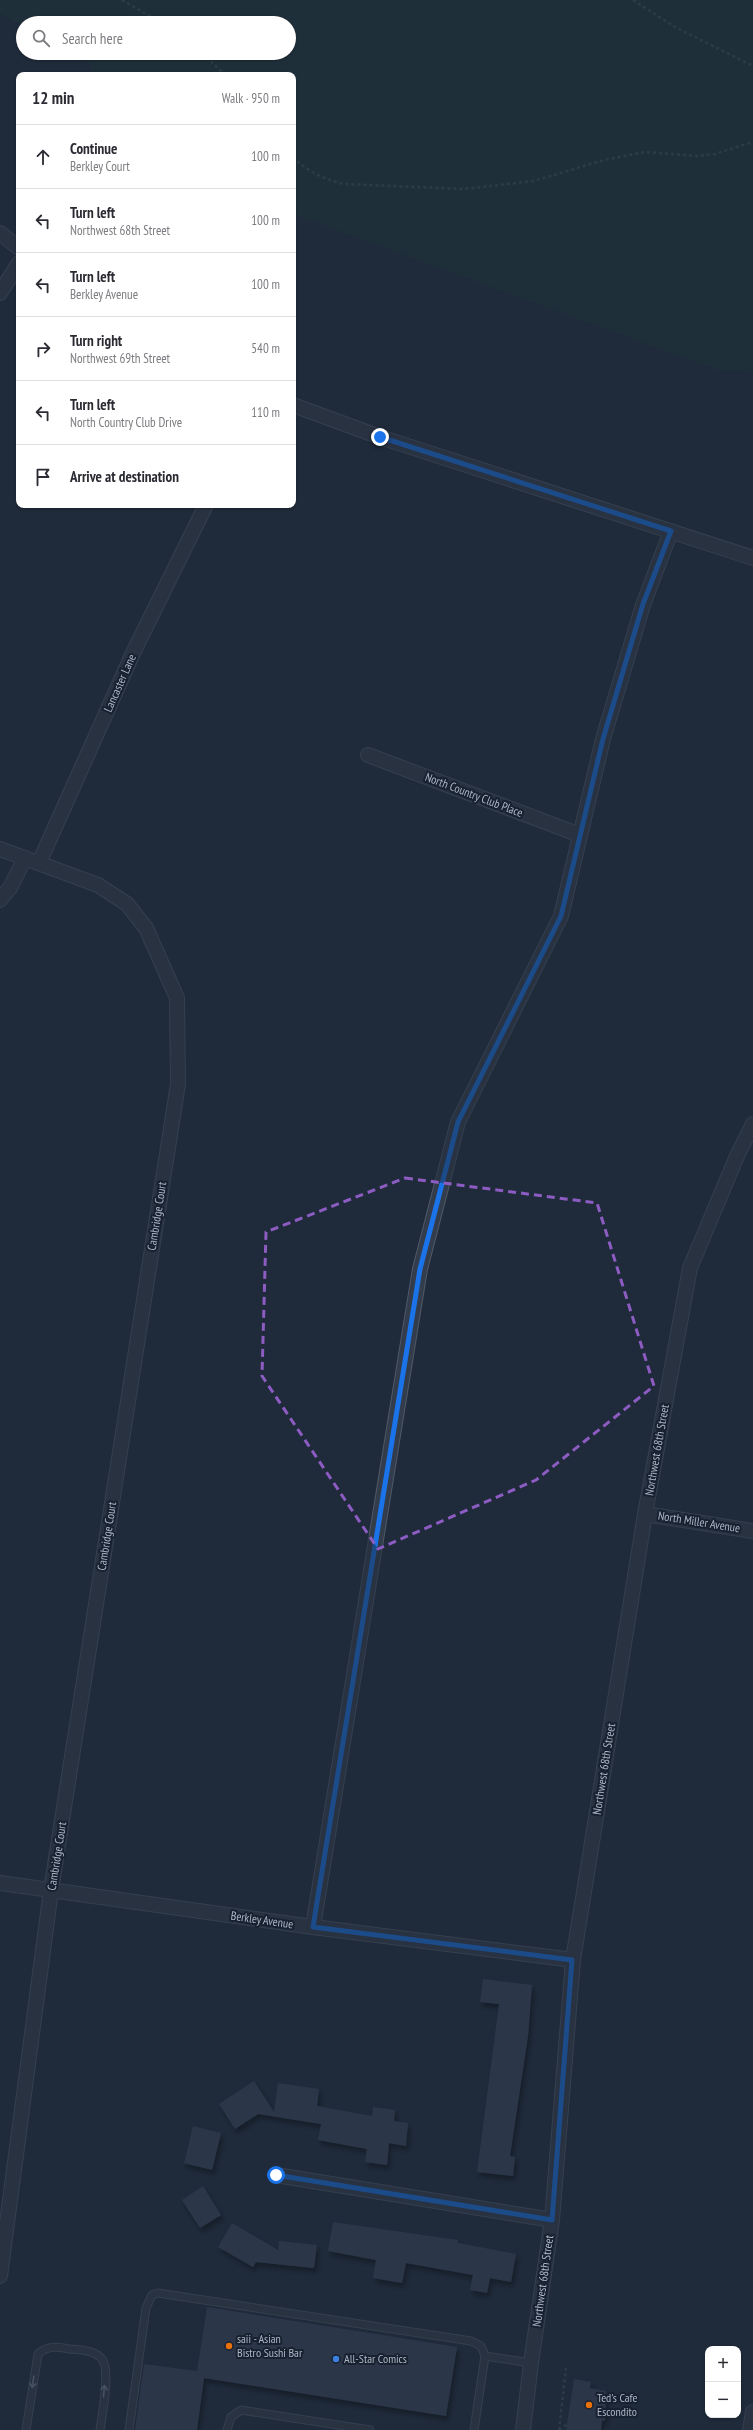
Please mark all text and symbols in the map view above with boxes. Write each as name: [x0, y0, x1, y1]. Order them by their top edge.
search box: [16, 16, 296, 60]
icon: search: [30, 27, 52, 49]
text: Search here: [62, 29, 123, 48]
text: 12 min: [32, 87, 74, 109]
text: Walk · 950 m: [222, 90, 280, 107]
text: Continue: [70, 139, 117, 158]
icon: ahead: [32, 146, 54, 168]
text: 100 m: [251, 148, 280, 165]
text: Berkley Court: [70, 158, 130, 175]
text: Turn left: [70, 203, 115, 222]
icon: left: [32, 210, 54, 232]
text: 100 m: [251, 212, 280, 229]
text: Northwest 68th Street: [70, 222, 170, 239]
text: Turn left: [70, 267, 115, 286]
icon: left: [32, 274, 54, 296]
text: 100 m: [251, 276, 280, 293]
text: Berkley Avenue: [70, 286, 138, 303]
text: Turn right: [70, 331, 122, 350]
icon: right: [32, 338, 54, 360]
text: 540 m: [251, 340, 280, 357]
text: Northwest 69th Street: [70, 350, 170, 367]
text: Turn left: [70, 395, 115, 414]
icon: left: [32, 402, 54, 424]
text: 110 m: [251, 404, 280, 421]
text: North Country Club Drive: [70, 414, 182, 431]
route end: [371, 428, 389, 446]
icon: arrive: [32, 466, 54, 488]
text: Arrive at destination: [70, 467, 179, 486]
street label: Lancaster Lane: [100, 651, 139, 714]
street label: North Country Club Place: [423, 769, 525, 820]
street label: Cambridge Court: [144, 1180, 169, 1251]
street label: Northwest 68th Street: [641, 1402, 672, 1497]
street label: Cambridge Court: [94, 1500, 119, 1571]
street label: North Miller Avenue: [657, 1508, 741, 1535]
street label: Northwest 68th Street: [589, 1721, 618, 1816]
street label: Cambridge Court: [44, 1820, 69, 1891]
street label: Berkley Avenue: [230, 1908, 294, 1931]
route start: [267, 2166, 285, 2184]
street label: Northwest 68th Street: [529, 2233, 556, 2328]
place label: saii - Asian Bistro Sushi Bar: [237, 2331, 303, 2360]
marker: saii - Asian Bistro Sushi Bar: [224, 2341, 234, 2351]
map controls: [705, 2346, 741, 2418]
button: +: [705, 2346, 741, 2382]
place label: All-Star Comics: [344, 2351, 407, 2366]
marker: All-Star Comics: [331, 2354, 341, 2364]
one-way arrow: [29, 2375, 37, 2388]
button: −: [705, 2382, 741, 2418]
one-way arrow: [101, 2385, 108, 2398]
place label: Ted's Cafe Escondito: [597, 2390, 638, 2419]
marker: Ted's Cafe Escondito: [584, 2400, 594, 2410]

